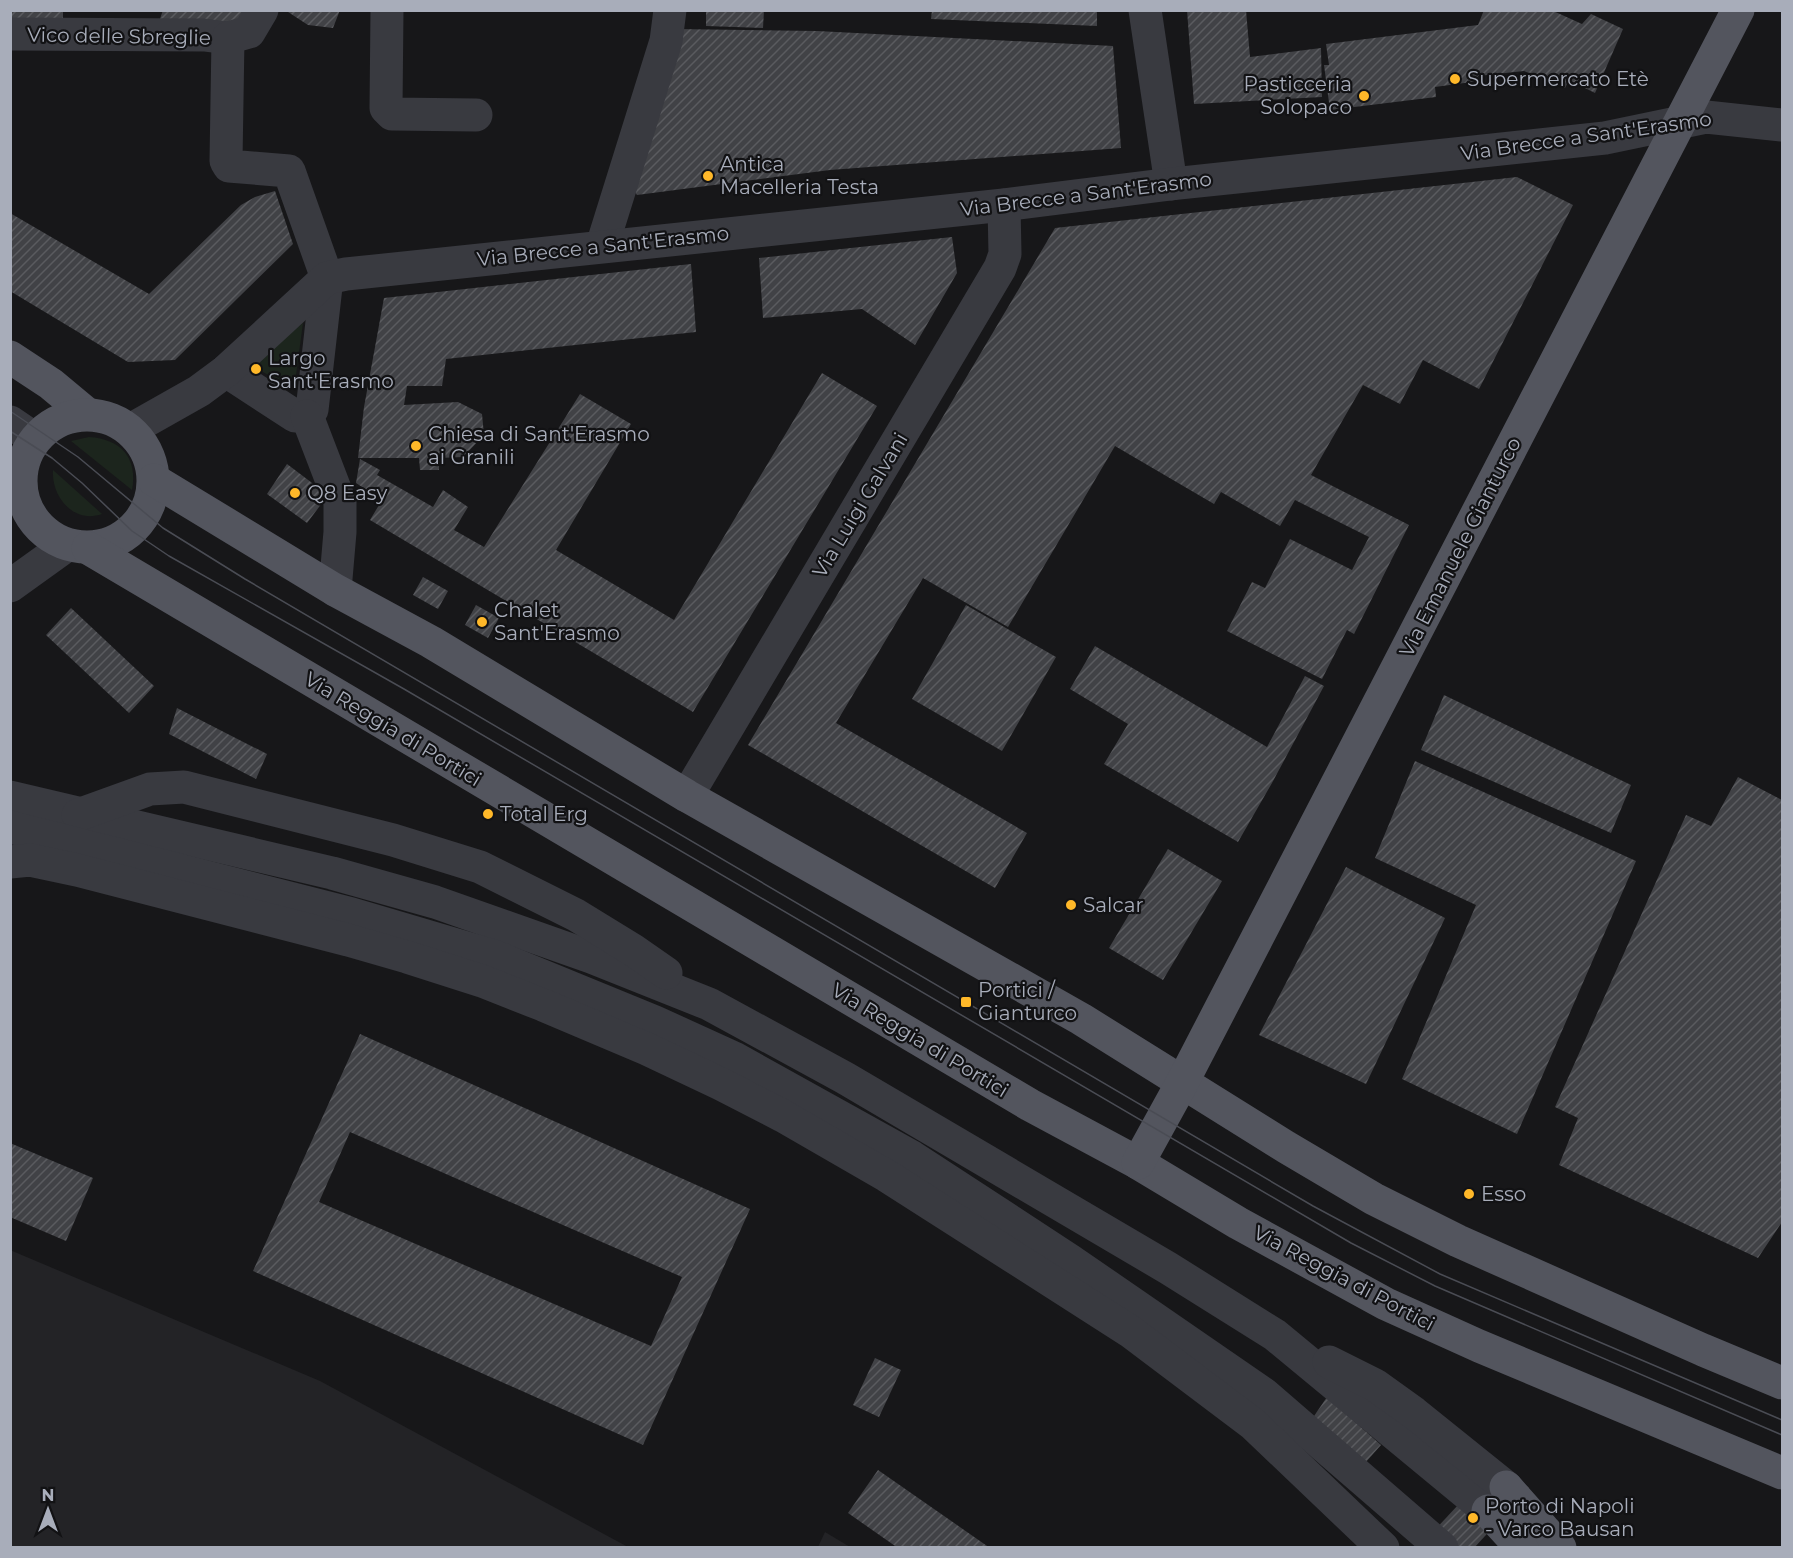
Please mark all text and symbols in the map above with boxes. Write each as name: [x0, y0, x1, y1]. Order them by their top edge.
street label: Vico delle Sbreglie: [27, 22, 211, 50]
place label: Supermercato Etè: [1467, 67, 1649, 91]
place label: Pasticceria Solopaco: [1244, 72, 1352, 119]
marker: Supermercato Etè: [1448, 72, 1462, 86]
marker: Pasticceria Solopaco: [1357, 89, 1371, 103]
street label: Via Brecce a Sant'Erasmo: [1459, 106, 1713, 166]
place label: Antica Macelleria Testa: [720, 152, 879, 199]
street label: Via Brecce a Sant'Erasmo: [959, 167, 1213, 221]
marker: Antica Macelleria Testa: [701, 169, 715, 183]
street label: Via Brecce a Sant'Erasmo: [476, 221, 730, 271]
place label: Largo Sant'Erasmo: [268, 346, 394, 393]
marker: Largo Sant'Erasmo: [249, 362, 263, 376]
place label: Chiesa di Sant'Erasmo ai Granili: [428, 422, 650, 469]
street label: Via Luigi Galvani: [807, 428, 913, 582]
street label: Via Emanuele Gianturco: [1394, 433, 1526, 661]
marker: Chiesa di Sant'Erasmo ai Granili: [409, 439, 423, 453]
place label: Q8 Easy: [307, 481, 388, 505]
marker: Q8 Easy: [288, 486, 302, 500]
place label: Chalet Sant'Erasmo: [494, 598, 620, 645]
marker: Chalet Sant'Erasmo: [475, 615, 489, 629]
street label: Via Reggia di Portici: [300, 667, 486, 791]
place label: Total Erg: [500, 802, 588, 826]
marker: Total Erg: [481, 807, 495, 821]
place label: Salcar: [1083, 893, 1144, 917]
marker: Salcar: [1064, 898, 1078, 912]
street label: Via Reggia di Portici: [827, 978, 1013, 1102]
place label: Portici / Gianturco: [978, 978, 1077, 1025]
marker: Portici / Gianturco: [959, 995, 973, 1009]
place label: Esso: [1481, 1182, 1526, 1206]
marker: Esso: [1462, 1187, 1476, 1201]
street label: Via Reggia di Portici: [1249, 1220, 1439, 1336]
north arrow: [18, 1480, 78, 1540]
text: N: [42, 1486, 54, 1505]
place label: Porto di Napoli - Varco Bausan: [1485, 1494, 1635, 1541]
marker: Porto di Napoli - Varco Bausan: [1466, 1511, 1480, 1525]

